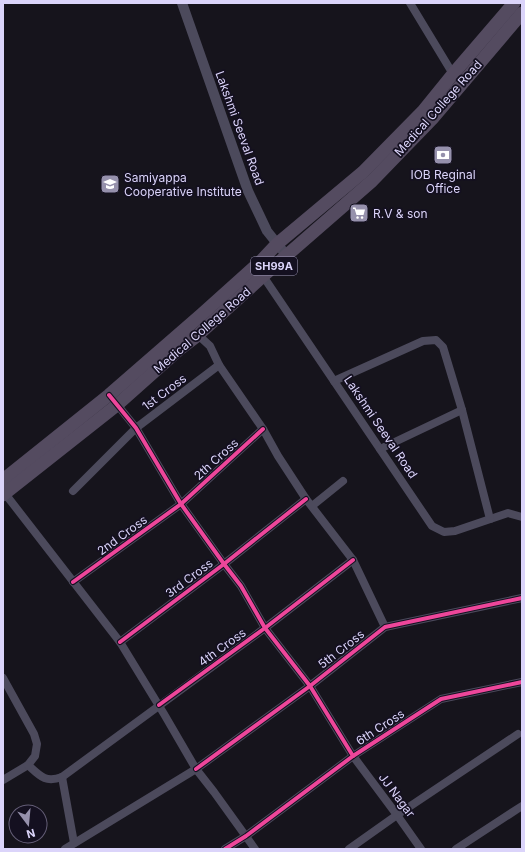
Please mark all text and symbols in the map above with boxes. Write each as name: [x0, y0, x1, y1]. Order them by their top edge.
street label: Medical College Road: [391, 57, 485, 159]
street label: Lakshmi Seeval Road: [212, 69, 268, 187]
bank icon: IOB Reginal Office: [432, 144, 454, 166]
place label: IOB Reginal Office: [410, 167, 476, 196]
place label: Samiyappa Cooperative Institute: [124, 170, 242, 199]
school or university icon: Samiyappa Cooperative Institute: [99, 173, 121, 195]
supermarket icon: R.V & son: [348, 202, 370, 224]
place label: R.V & son: [373, 206, 428, 221]
road number: SH99A: [251, 257, 297, 275]
street label: Medical College Road: [150, 284, 254, 376]
street label: 1st Cross: [139, 371, 189, 413]
street label: Lakshmi Seeval Road: [341, 373, 421, 481]
street label: 2th Cross: [191, 435, 241, 483]
street label: 2nd Cross: [94, 512, 150, 558]
street label: 3rd Cross: [162, 555, 216, 601]
street label: 4th Cross: [195, 625, 249, 669]
street label: 5th Cross: [315, 626, 367, 672]
street label: 6th Cross: [353, 706, 407, 748]
street label: JJ Nagar: [376, 770, 419, 820]
north arrow: [8, 804, 48, 844]
text: N: [25, 826, 37, 841]

